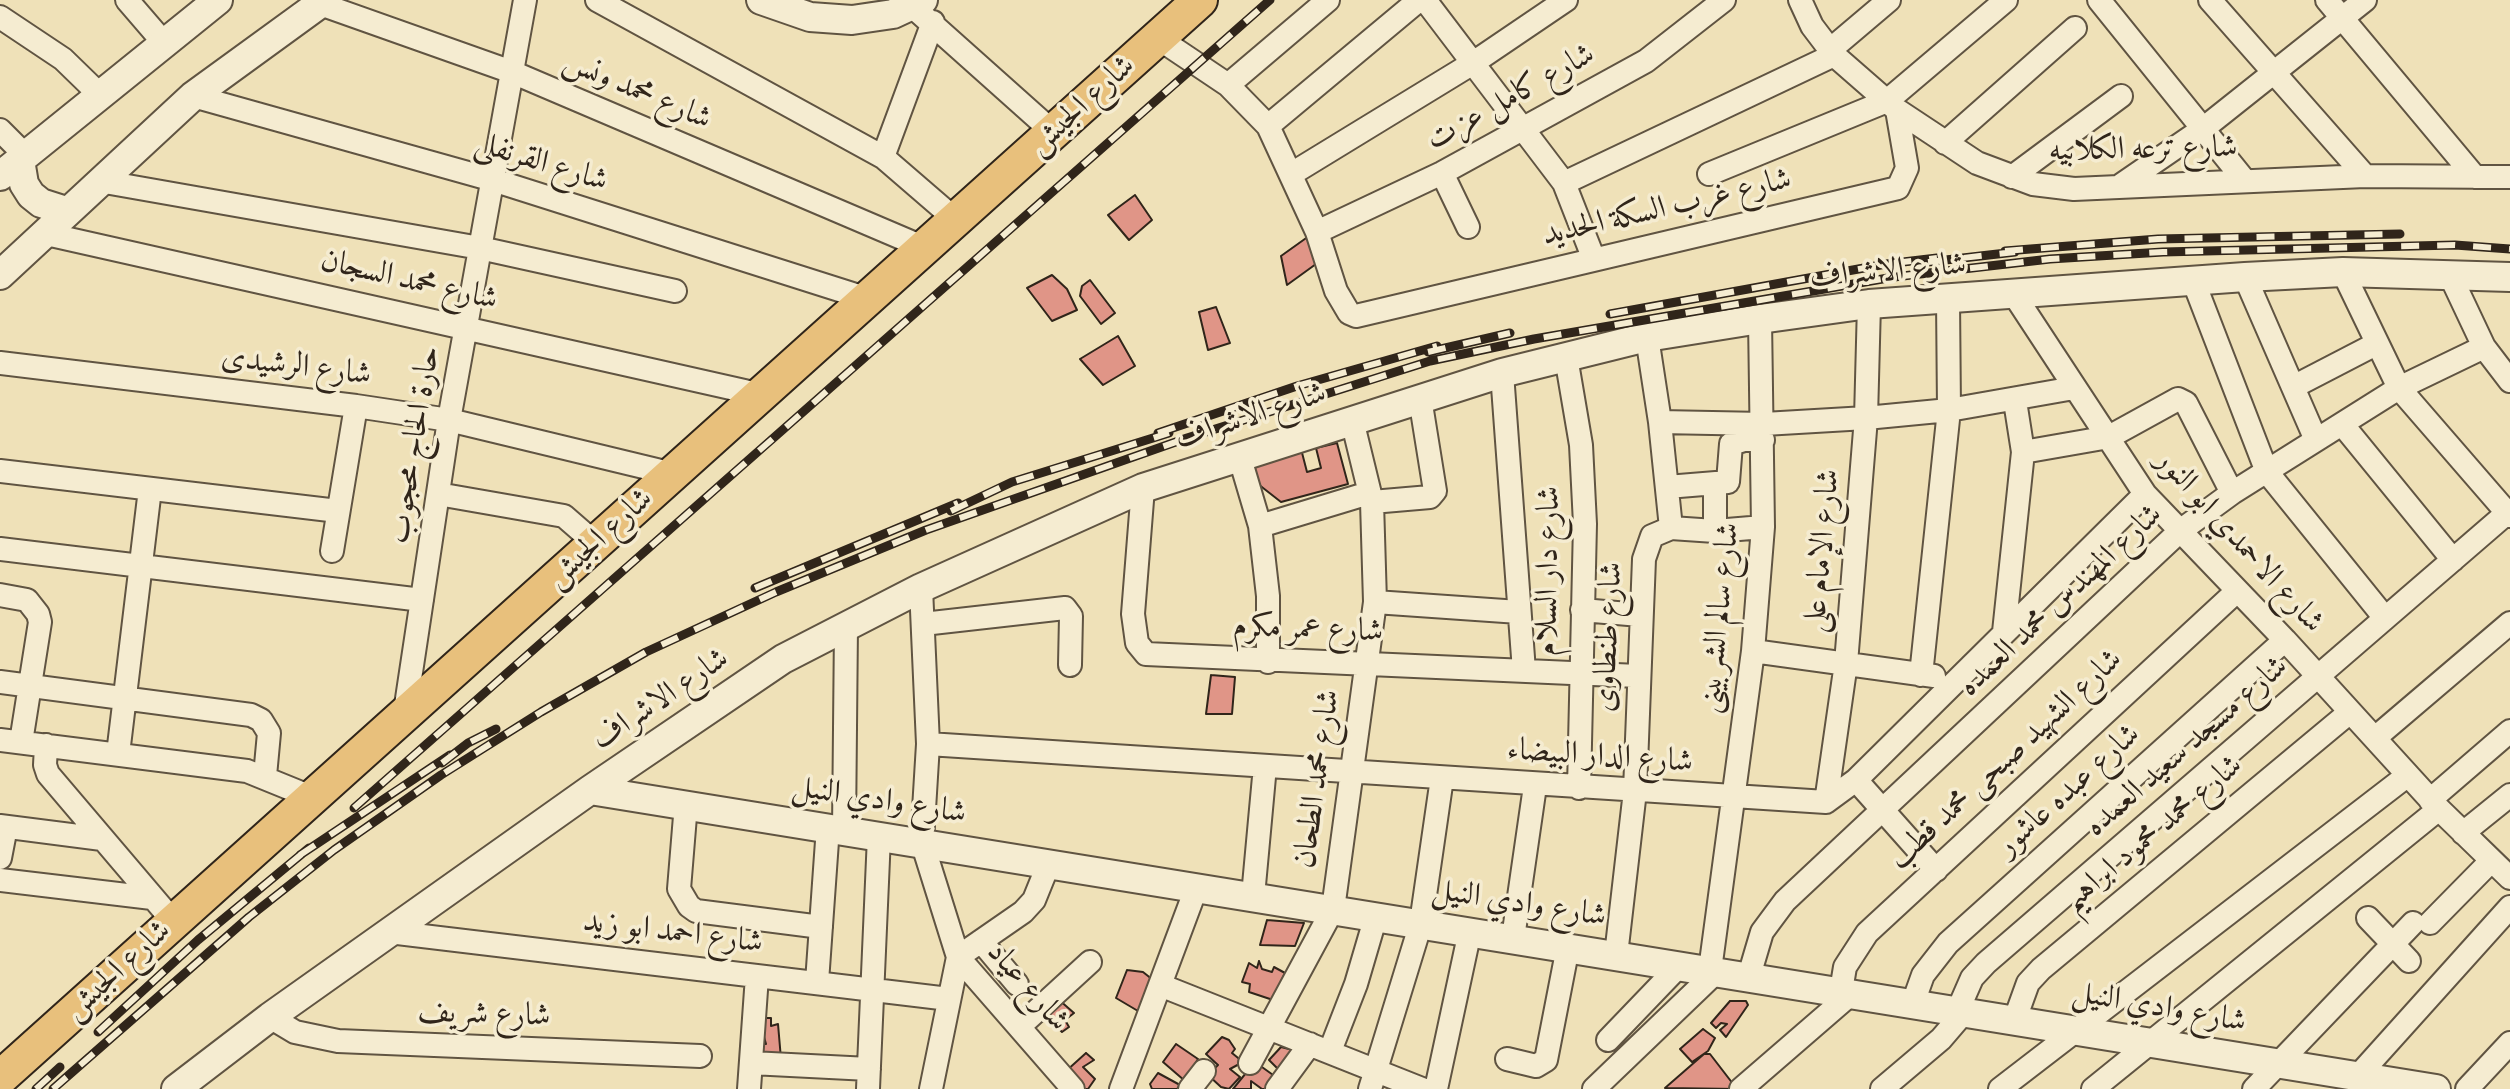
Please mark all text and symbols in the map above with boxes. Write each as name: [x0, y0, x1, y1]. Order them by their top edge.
street label: شارع كامل عزت: [1420, 36, 1602, 160]
street label: شارع محمد ونس: [557, 43, 717, 139]
street label: شارع الجيش: [1020, 48, 1144, 164]
street label: شارع القرنفلى: [470, 125, 612, 201]
street label: شارع ترعه الكلابيه: [2048, 129, 2238, 171]
street label: شارع غرب السكة الحديد: [1539, 161, 1795, 255]
street label: شارع محمد السجان: [317, 242, 501, 320]
street label: شارع الاشراف: [1808, 246, 1968, 298]
street label: شارع الرشيدى: [219, 339, 373, 395]
street label: حارة الحاج محجوب: [380, 343, 450, 547]
street label: شارع الاشراف: [1171, 375, 1331, 459]
street label: شارع الاحمدي ابو النور: [2146, 442, 2332, 642]
street label: شارع الإمام على: [1797, 468, 1849, 634]
street label: شارع الجيش: [538, 481, 662, 597]
street label: شارع دار السلام: [1528, 486, 1570, 656]
street label: شارع المهندس محمد العمده: [1951, 497, 2171, 705]
street label: شارع سالم الشربينى: [1691, 521, 1749, 715]
street label: شارع طنطاوى: [1586, 561, 1632, 713]
street label: شارع عمر مكرم: [1232, 608, 1384, 652]
street label: شارع الاشراف: [585, 640, 737, 760]
street label: شارع الشهيد صبحى محمد قطب: [1881, 641, 2131, 879]
street label: شارع مسجد سعيد العمده: [2077, 648, 2297, 846]
street label: شارع محمد الطحان: [1286, 687, 1350, 871]
street label: شارع عبده عاشور: [1989, 716, 2149, 866]
street label: شارع الدار البيضاء: [1506, 731, 1694, 783]
street label: شارع محمد محمود ابراهيم: [2055, 747, 2251, 921]
street label: شارع وادي النيل: [789, 768, 969, 834]
street label: شارع وادي النيل: [1429, 871, 1609, 937]
street label: شارع احمد ابو زيد: [581, 903, 765, 963]
street label: شارع الجيش: [56, 913, 180, 1029]
street label: شارع عياد: [977, 934, 1077, 1040]
street label: شارع وادي النيل: [2069, 974, 2249, 1042]
street label: شارع شريف: [417, 993, 551, 1037]

